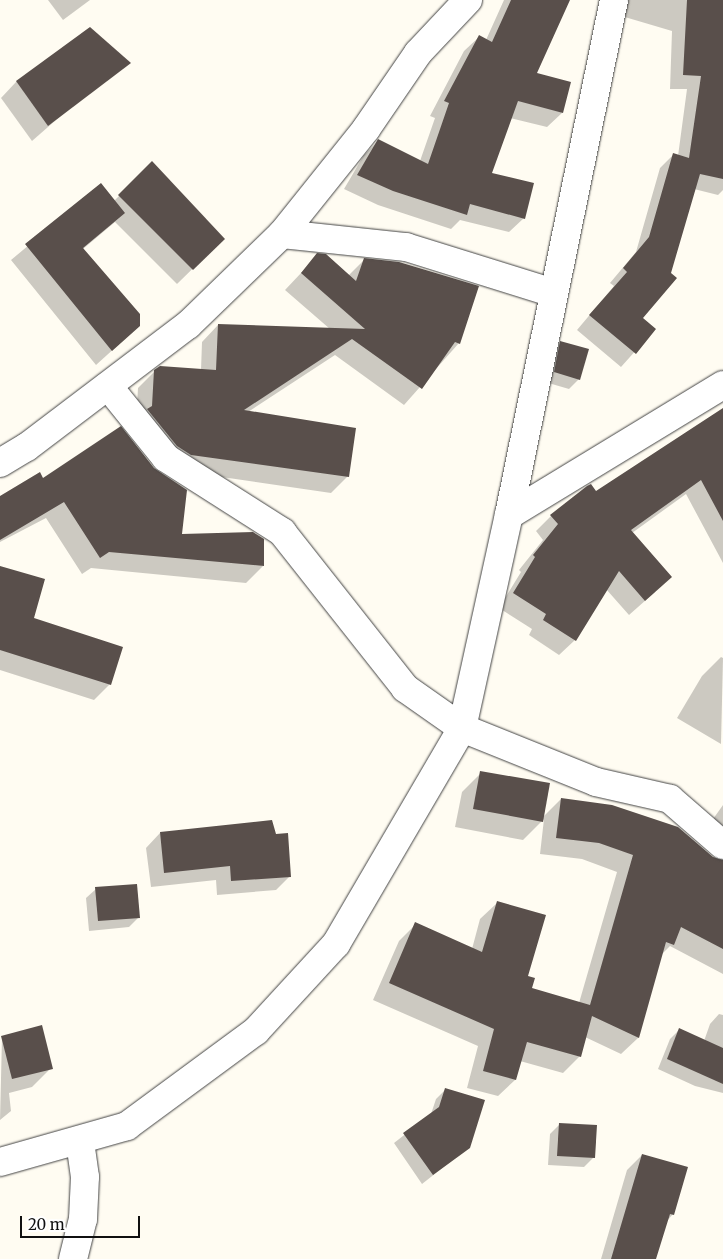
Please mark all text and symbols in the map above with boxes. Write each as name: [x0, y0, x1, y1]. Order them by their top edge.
scale bar: [22, 1206, 142, 1238]
text: 20 m: [28, 1215, 65, 1234]

